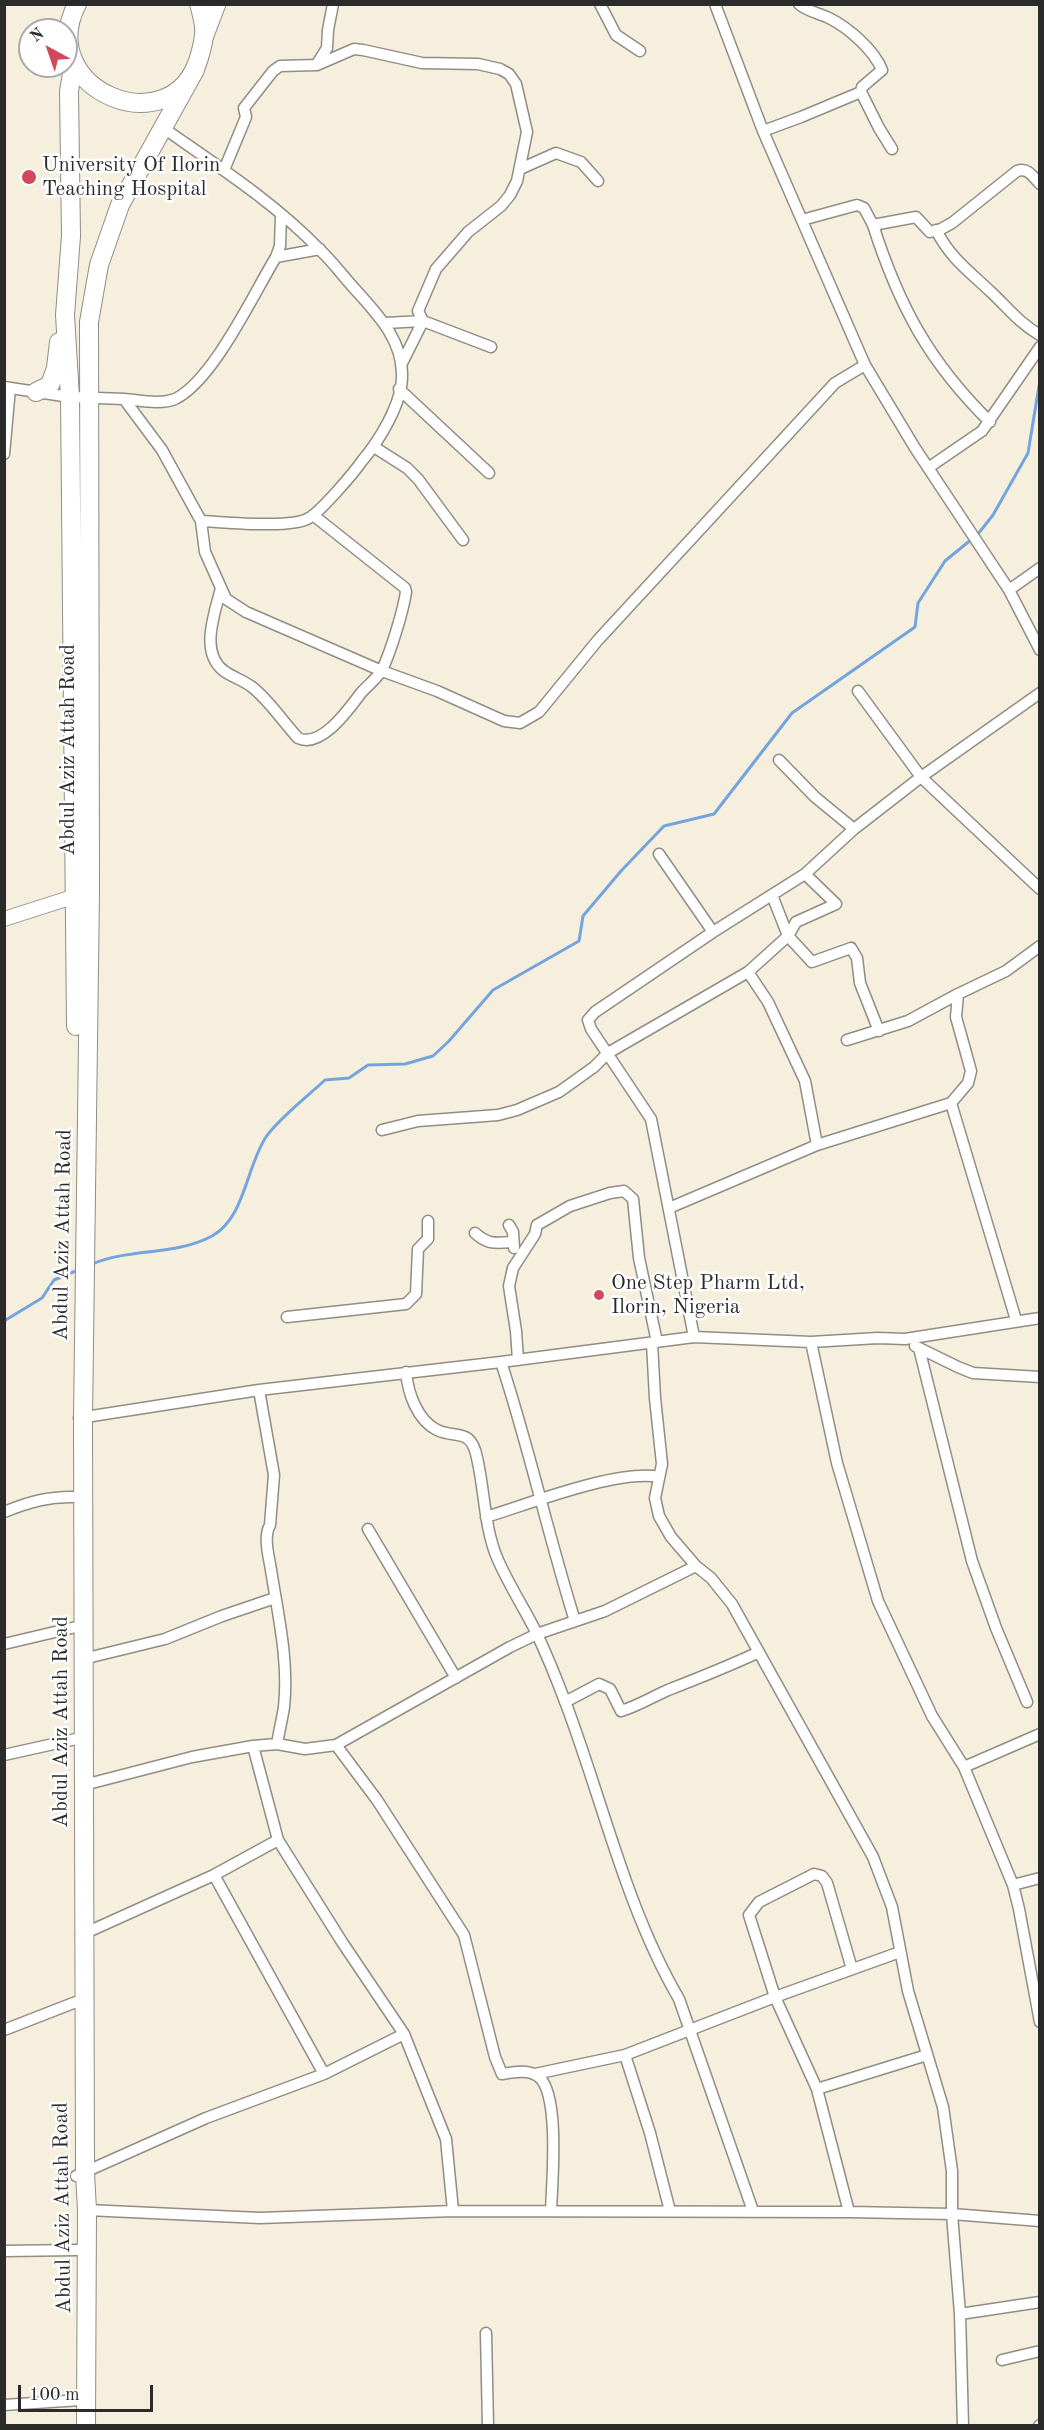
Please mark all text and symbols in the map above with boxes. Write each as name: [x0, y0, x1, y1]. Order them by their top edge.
north arrow: [18, 18, 78, 78]
text: N: [28, 26, 48, 46]
place label: University Of Ilorin Teaching Hospital: [42, 152, 220, 202]
marker: University Of Ilorin Teaching Hospital: [20, 168, 38, 186]
street label: Abdul Aziz Attah Road: [55, 644, 81, 856]
street label: Abdul Aziz Attah Road: [49, 1129, 77, 1341]
place label: One Step Pharm Ltd, Ilorin, Nigeria: [611, 1270, 805, 1320]
marker: One Step Pharm Ltd, Ilorin, Nigeria: [592, 1288, 606, 1302]
street label: Abdul Aziz Attah Road: [48, 1616, 74, 1828]
street label: Abdul Aziz Attah Road: [49, 2102, 77, 2314]
scale bar: [21, 2373, 156, 2411]
text: 100 m: [29, 2386, 80, 2404]

